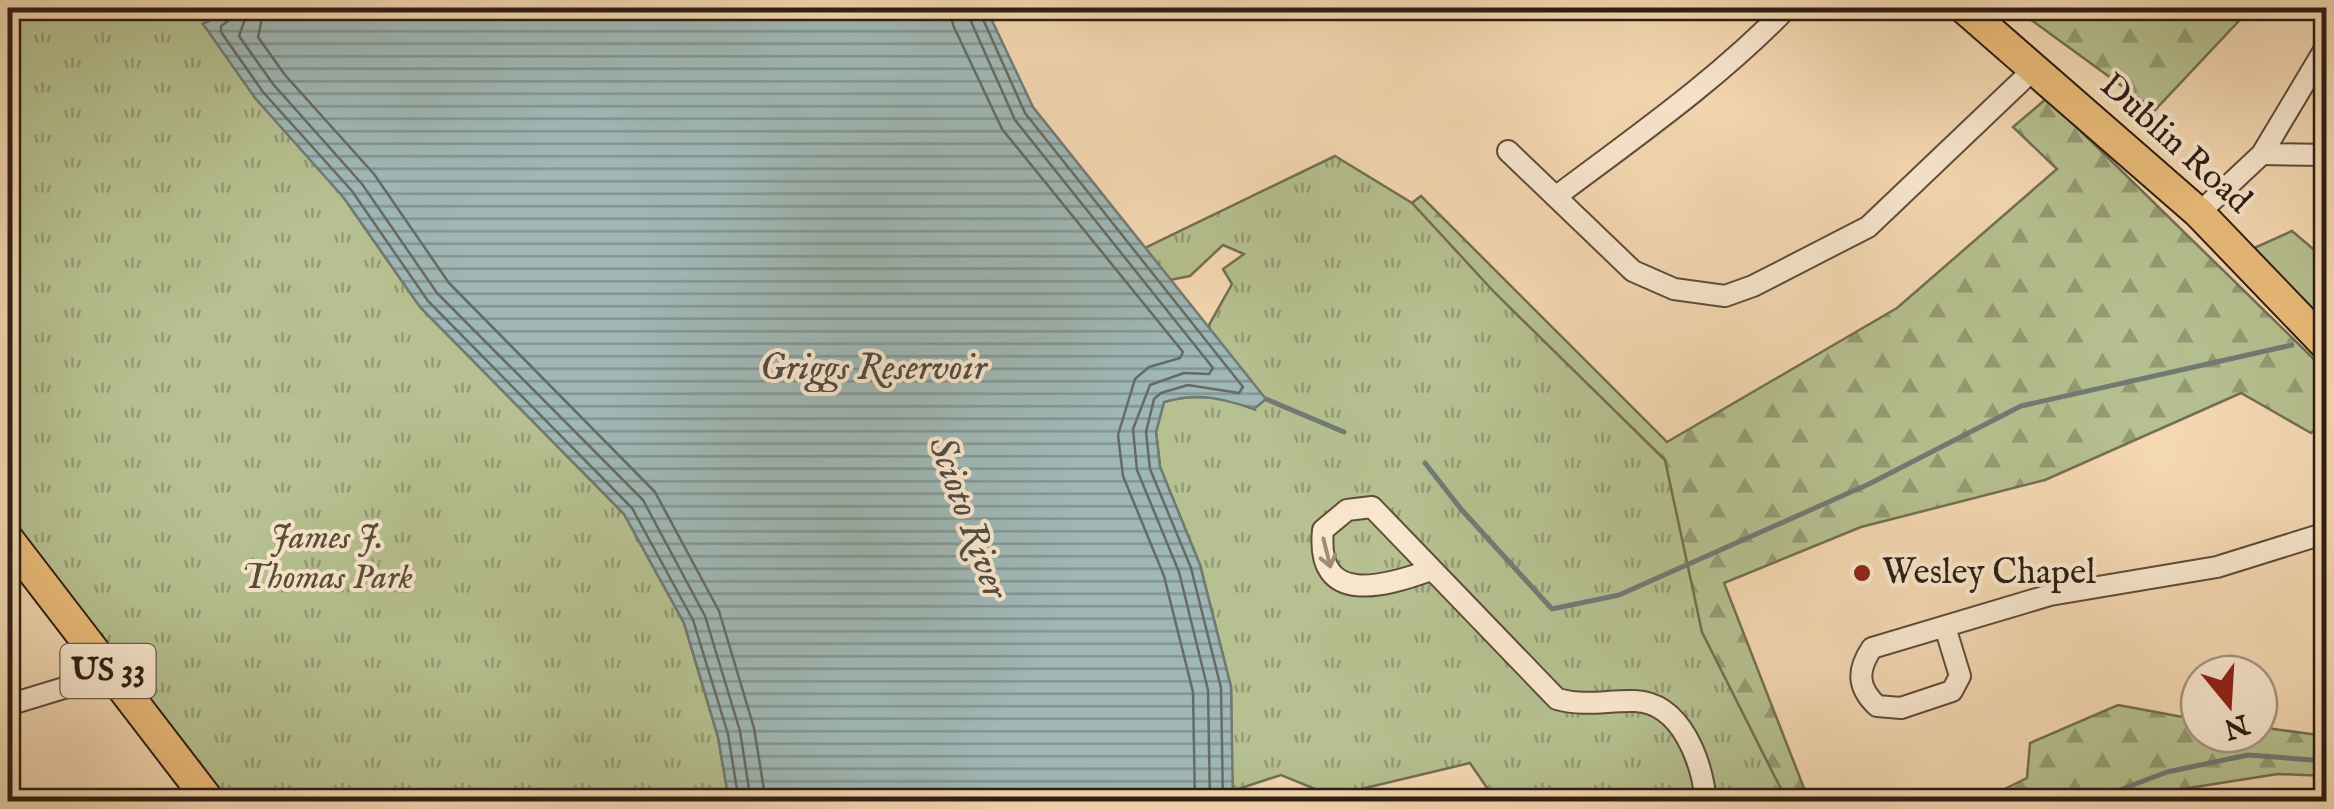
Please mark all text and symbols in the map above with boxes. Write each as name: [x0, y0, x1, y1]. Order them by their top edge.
street label: Dublin Road: [2090, 64, 2261, 224]
water label: Griggs Reservoir: [759, 345, 989, 393]
water label: Scioto River: [916, 430, 1019, 608]
park label: James J. Thomas Park: [241, 516, 413, 601]
one-way arrow: [1318, 536, 1337, 568]
place label: Wesley Chapel: [1882, 551, 2096, 596]
marker: Wesley Chapel: [1851, 562, 1873, 584]
road number: US 33: [61, 644, 156, 698]
north arrow: [2179, 654, 2279, 754]
text: N: [2219, 705, 2254, 746]

